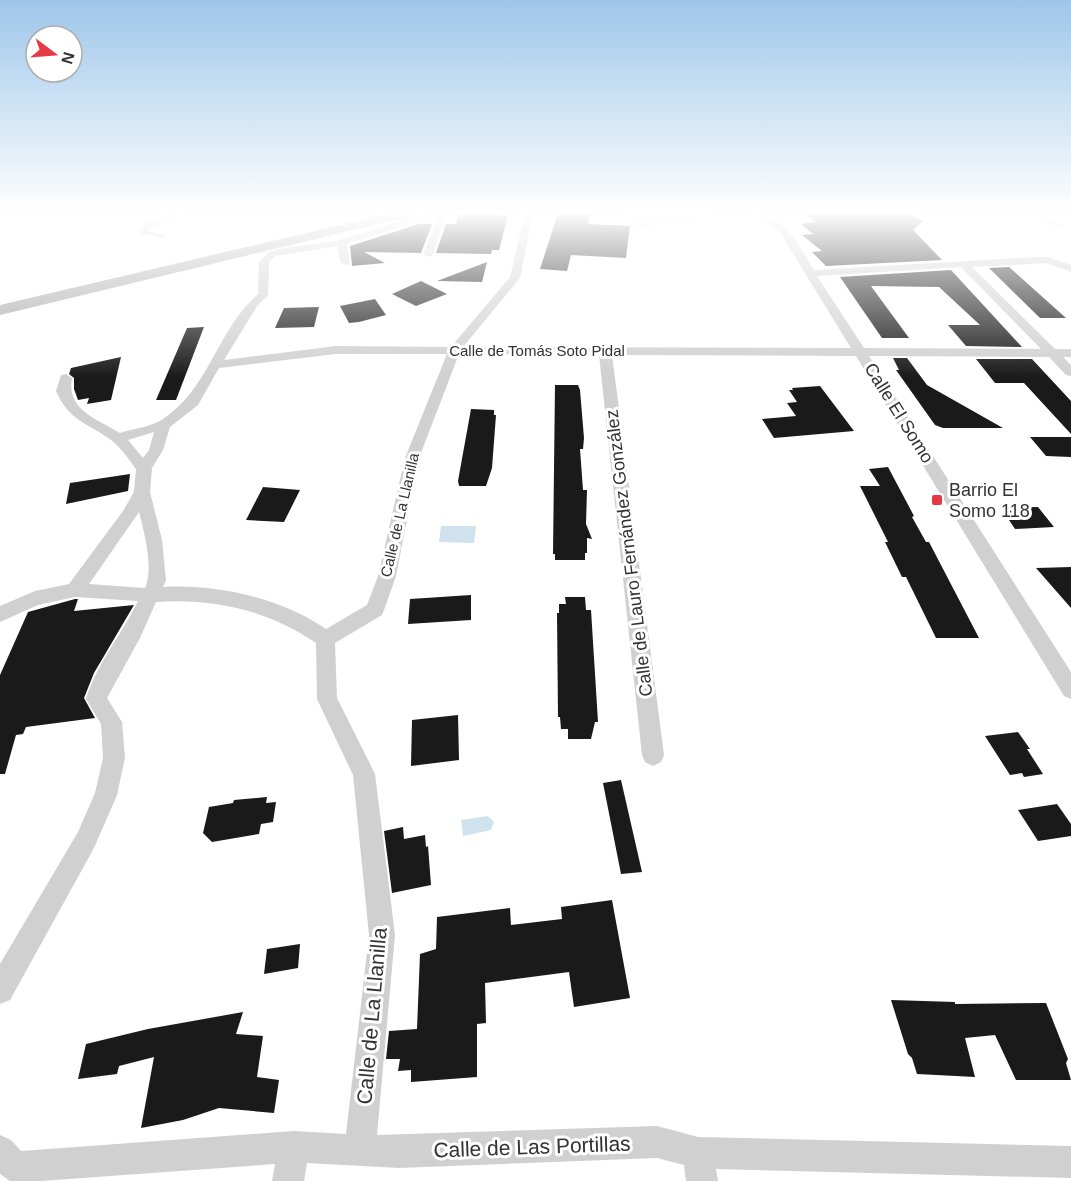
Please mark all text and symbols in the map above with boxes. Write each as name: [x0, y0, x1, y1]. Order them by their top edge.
north arrow: [24, 24, 84, 84]
text: N: [58, 50, 78, 66]
street label: Calle de Tomás Soto Pidal: [449, 342, 625, 359]
street label: Calle El Somo: [860, 359, 938, 467]
street label: Calle de Lauro Fernández González: [601, 408, 657, 698]
street label: Calle de La Llanilla: [377, 451, 422, 579]
place label: Barrio El Somo 118: [949, 480, 1030, 521]
marker: Barrio El Somo 118: [930, 493, 944, 507]
street label: Calle de La Llanilla: [352, 926, 391, 1105]
street label: Calle de Las Portillas: [433, 1132, 631, 1161]

